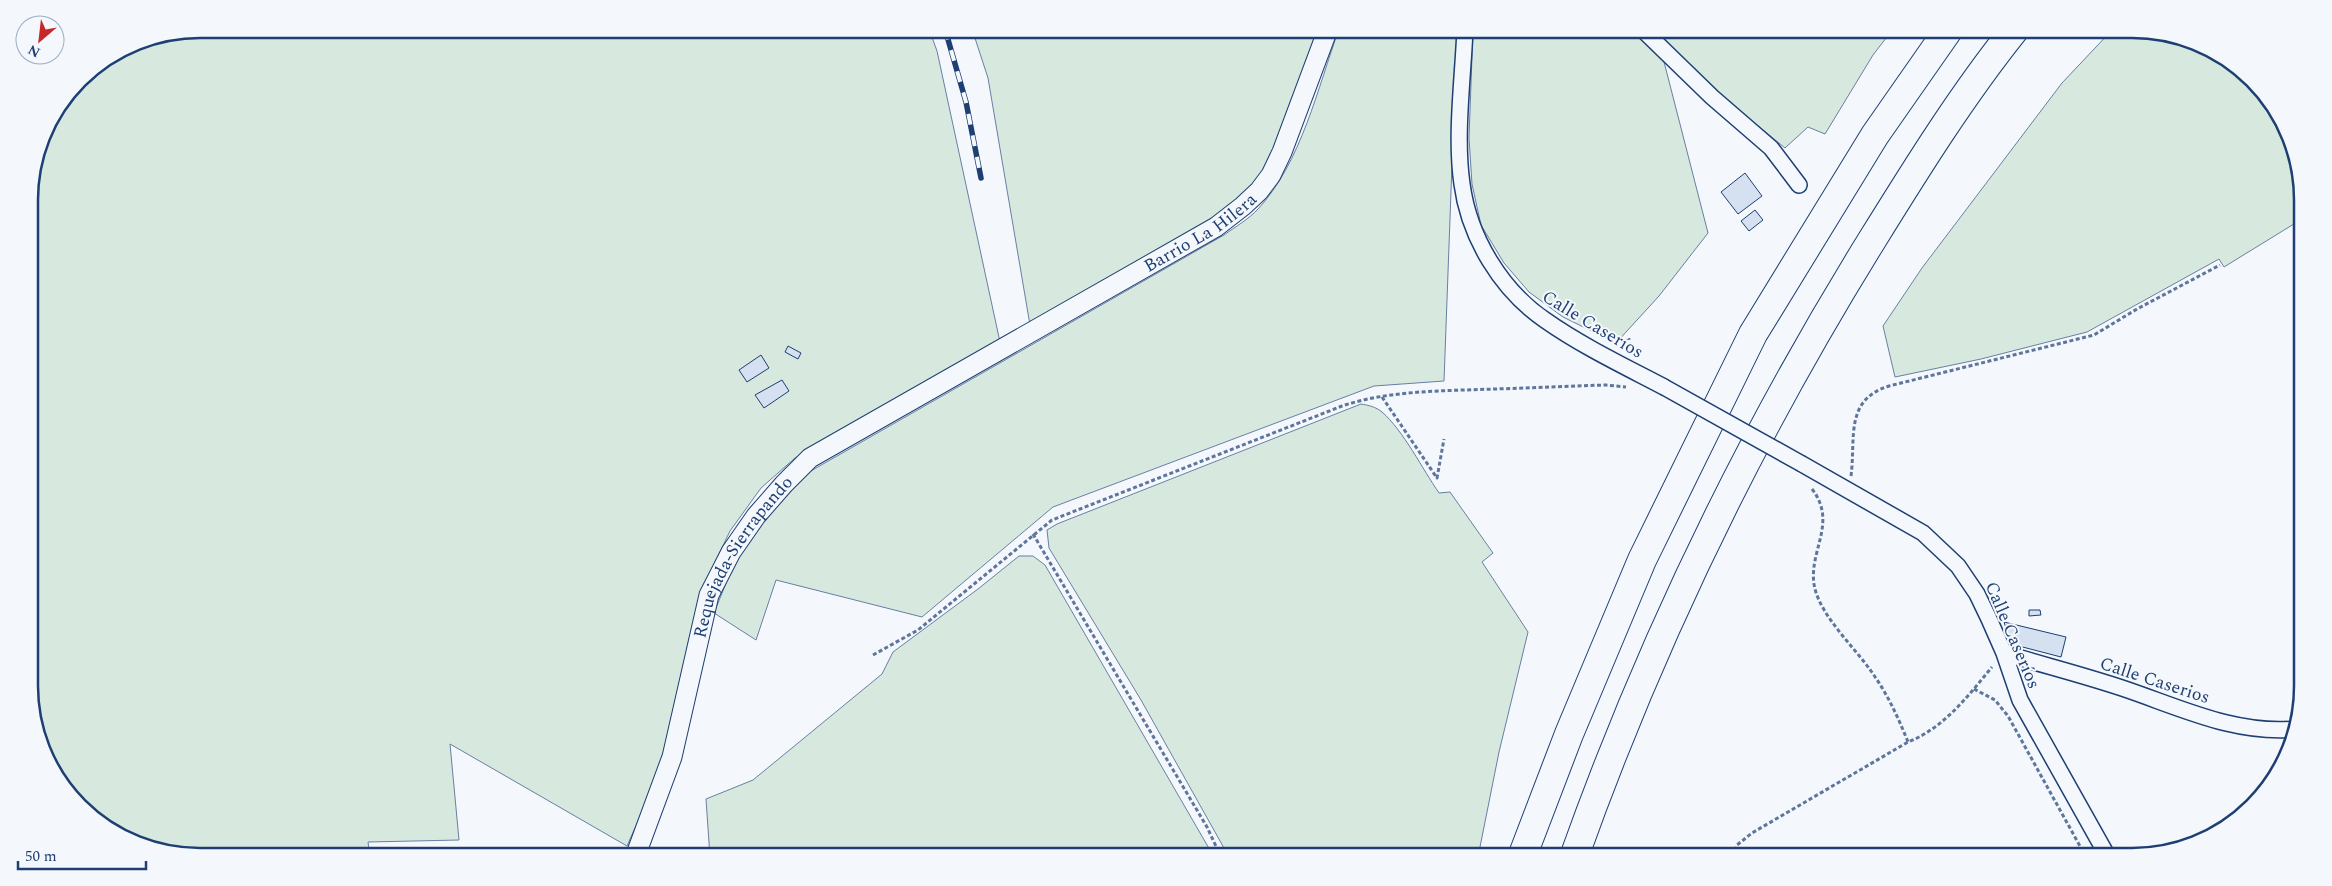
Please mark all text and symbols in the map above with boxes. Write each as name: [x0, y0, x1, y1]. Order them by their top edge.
north arrow: [15, 15, 65, 65]
text: N: [24, 39, 44, 63]
street label: Barrio La Hilera: [1139, 187, 1263, 279]
street label: Calle Caseríos: [1537, 283, 1649, 365]
street label: Requejada-Sierrapando: [687, 470, 799, 641]
street label: Calle Caseríos: [1978, 577, 2047, 693]
street label: Calle Caserios: [2096, 650, 2213, 711]
scale bar: [18, 838, 145, 870]
text: 50 m: [25, 845, 57, 868]

